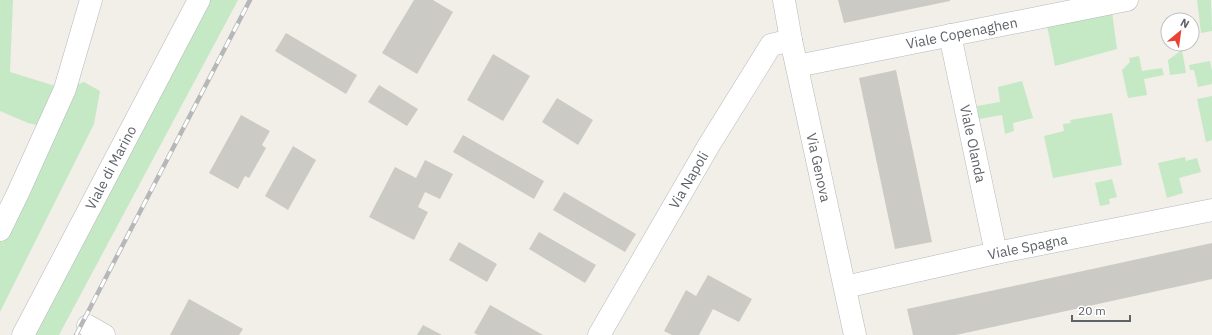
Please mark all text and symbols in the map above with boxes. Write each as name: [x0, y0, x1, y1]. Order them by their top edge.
north arrow: [1160, 12, 1200, 52]
street label: Viale Copenaghen: [905, 13, 1019, 53]
text: N: [1178, 15, 1192, 31]
street label: Viale Olanda: [956, 103, 990, 185]
street label: Viale di Marino: [81, 122, 140, 213]
street label: Via Genova: [802, 131, 835, 204]
street label: Via Napoli: [665, 148, 712, 212]
street label: Viale Spagna: [986, 230, 1070, 264]
scale bar: [1072, 297, 1130, 323]
text: 20 m: [1078, 303, 1106, 318]

